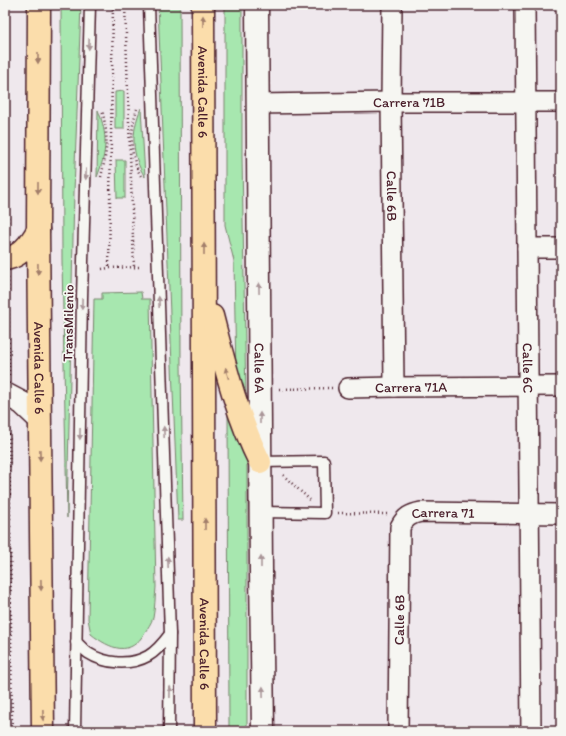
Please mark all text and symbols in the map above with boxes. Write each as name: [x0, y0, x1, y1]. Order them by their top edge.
one-way arrow: [200, 14, 206, 27]
one-way arrow: [86, 38, 92, 51]
street label: Avenida Calle 6: [194, 46, 211, 138]
one-way arrow: [35, 52, 41, 65]
street label: Carrera 71B: [373, 94, 445, 111]
one-way arrow: [82, 168, 89, 180]
street label: Calle 6B: [383, 171, 400, 221]
one-way arrow: [35, 182, 41, 195]
one-way arrow: [201, 242, 207, 255]
one-way arrow: [35, 263, 41, 276]
one-way arrow: [256, 281, 262, 294]
street label: TransMilenio: [59, 284, 78, 362]
one-way arrow: [156, 295, 162, 308]
one-way arrow: [79, 298, 85, 311]
street label: Avenida Calle 6: [30, 322, 48, 414]
street label: Calle 6A: [250, 343, 268, 393]
street label: Calle 6C: [519, 343, 536, 393]
one-way arrow: [224, 367, 230, 379]
street label: Carrera 71A: [375, 379, 447, 396]
one-way arrow: [257, 411, 263, 424]
one-way arrow: [160, 426, 167, 438]
one-way arrow: [77, 428, 83, 441]
one-way arrow: [37, 449, 43, 462]
street label: Carrera 71: [409, 504, 475, 523]
one-way arrow: [202, 517, 208, 530]
one-way arrow: [165, 555, 171, 568]
one-way arrow: [258, 555, 264, 568]
one-way arrow: [38, 579, 44, 592]
street label: Calle 6B: [391, 595, 408, 645]
street label: Avenida Calle 6: [196, 598, 213, 690]
one-way arrow: [167, 685, 173, 698]
one-way arrow: [260, 685, 266, 698]
one-way arrow: [40, 709, 46, 722]

